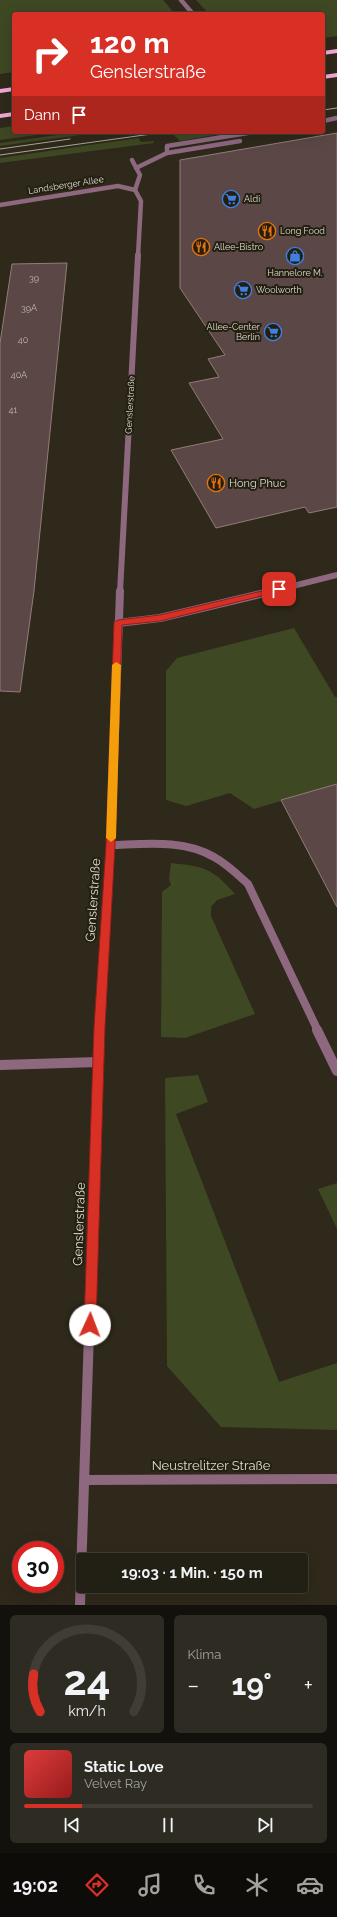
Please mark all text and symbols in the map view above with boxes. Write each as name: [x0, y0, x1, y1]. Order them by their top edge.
text: 120 m: [90, 27, 170, 60]
icon: right: [24, 28, 76, 80]
text: Genslerstraße: [90, 61, 206, 82]
icon: arrive: [68, 104, 90, 126]
text: Dann: [24, 106, 60, 124]
street label: Landsberger Allee: [27, 174, 105, 196]
supermarket icon: Aldi: [221, 189, 241, 209]
place label: Aldi: [244, 194, 260, 204]
restaurant icon: Long Food: [257, 221, 277, 241]
place label: Long Food: [280, 226, 325, 236]
restaurant icon: Allee-Bistro: [191, 237, 211, 257]
place label: Allee-Bistro: [214, 242, 263, 252]
shop icon: Hannelore M.: [285, 246, 305, 266]
place label: Hannelore M.: [267, 268, 323, 278]
house number: 39: [29, 273, 39, 283]
supermarket icon: Woolworth: [233, 280, 253, 300]
place label: Woolworth: [256, 285, 302, 295]
house number: 39A: [21, 303, 37, 313]
place label: Allee-Center Berlin: [207, 322, 261, 342]
supermarket icon: Allee-Center Berlin: [263, 322, 283, 342]
house number: 40: [18, 335, 29, 345]
house number: 40A: [11, 370, 27, 380]
street label: Genslerstraße: [123, 375, 137, 434]
house number: 41: [9, 405, 18, 415]
restaurant icon: Hong Phuc: [206, 473, 226, 493]
place label: Hong Phuc: [229, 477, 285, 490]
pin: [262, 572, 296, 606]
icon: arrive: [268, 578, 290, 600]
street label: Genslerstraße: [83, 857, 103, 942]
street label: Genslerstraße: [70, 1182, 88, 1266]
position arrow: [69, 1304, 111, 1346]
street label: Neustrelitzer Straße: [152, 1458, 271, 1473]
speed limit sign: 30: [12, 1541, 64, 1593]
text: 19:03 · 1 Min. · 150 m: [121, 1564, 263, 1582]
text: Klima: [188, 1647, 221, 1662]
text: 24: [63, 1656, 110, 1705]
text: 19°: [232, 1667, 272, 1702]
text: −: [188, 1672, 199, 1698]
text: +: [304, 1672, 313, 1698]
text: km/h: [68, 1703, 106, 1719]
text: Static Love: [84, 1758, 163, 1776]
text: Velvet Ray: [84, 1776, 147, 1791]
icon: previous: [61, 1814, 83, 1836]
icon: pause: [157, 1814, 179, 1836]
icon: next: [254, 1814, 276, 1836]
icon: directions: [83, 1871, 111, 1899]
icon: music: [136, 1871, 164, 1899]
icon: phone: [190, 1871, 218, 1899]
icon: climate: [243, 1871, 271, 1899]
icon: car: [296, 1871, 324, 1899]
text: 19:02: [13, 1875, 58, 1896]

